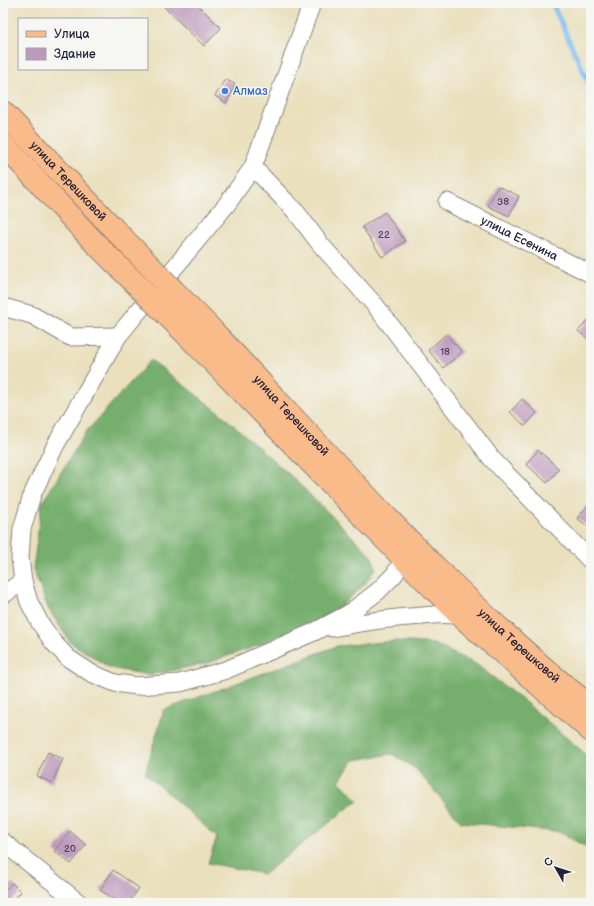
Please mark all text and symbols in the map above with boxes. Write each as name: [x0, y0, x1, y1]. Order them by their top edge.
legend: [18, 18, 148, 70]
text: Улица: [54, 27, 90, 42]
text: Здание: [54, 47, 96, 62]
place label: Алмаз: [232, 84, 268, 99]
marker: Алмаз: [220, 86, 230, 96]
street label: улица Терешковой: [27, 138, 110, 225]
house number: 38: [497, 196, 509, 208]
street label: улица Есенина: [478, 213, 560, 264]
house number: 22: [378, 229, 390, 241]
house number: 18: [440, 346, 450, 358]
street label: улица Терешковой: [250, 372, 332, 459]
street label: улица Терешковой: [475, 605, 563, 687]
house number: 20: [64, 843, 76, 855]
north arrow: [536, 848, 576, 888]
text: С: [541, 855, 556, 869]

